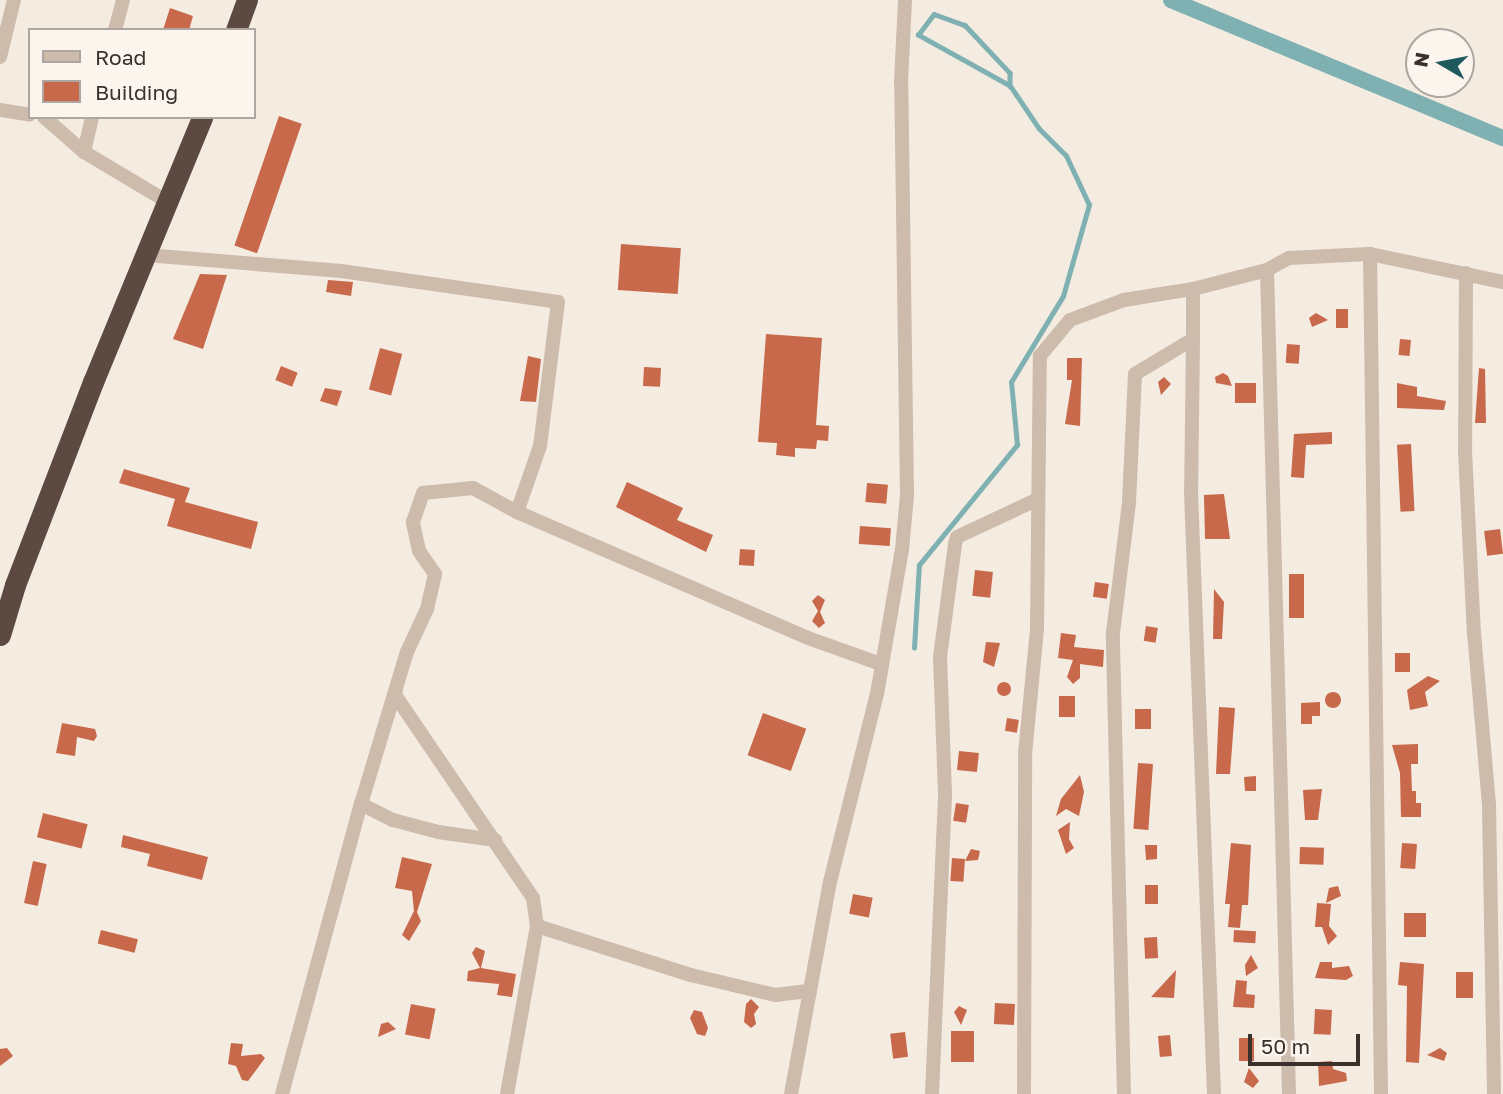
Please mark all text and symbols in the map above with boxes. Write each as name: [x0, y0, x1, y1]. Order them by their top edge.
legend: [28, 28, 256, 119]
north arrow: [1405, 28, 1475, 98]
text: Road: [95, 44, 146, 70]
text: N: [1408, 51, 1433, 69]
text: Building: [95, 79, 178, 105]
scale bar: [1251, 1020, 1363, 1064]
text: 50 m: [1261, 1033, 1310, 1059]

